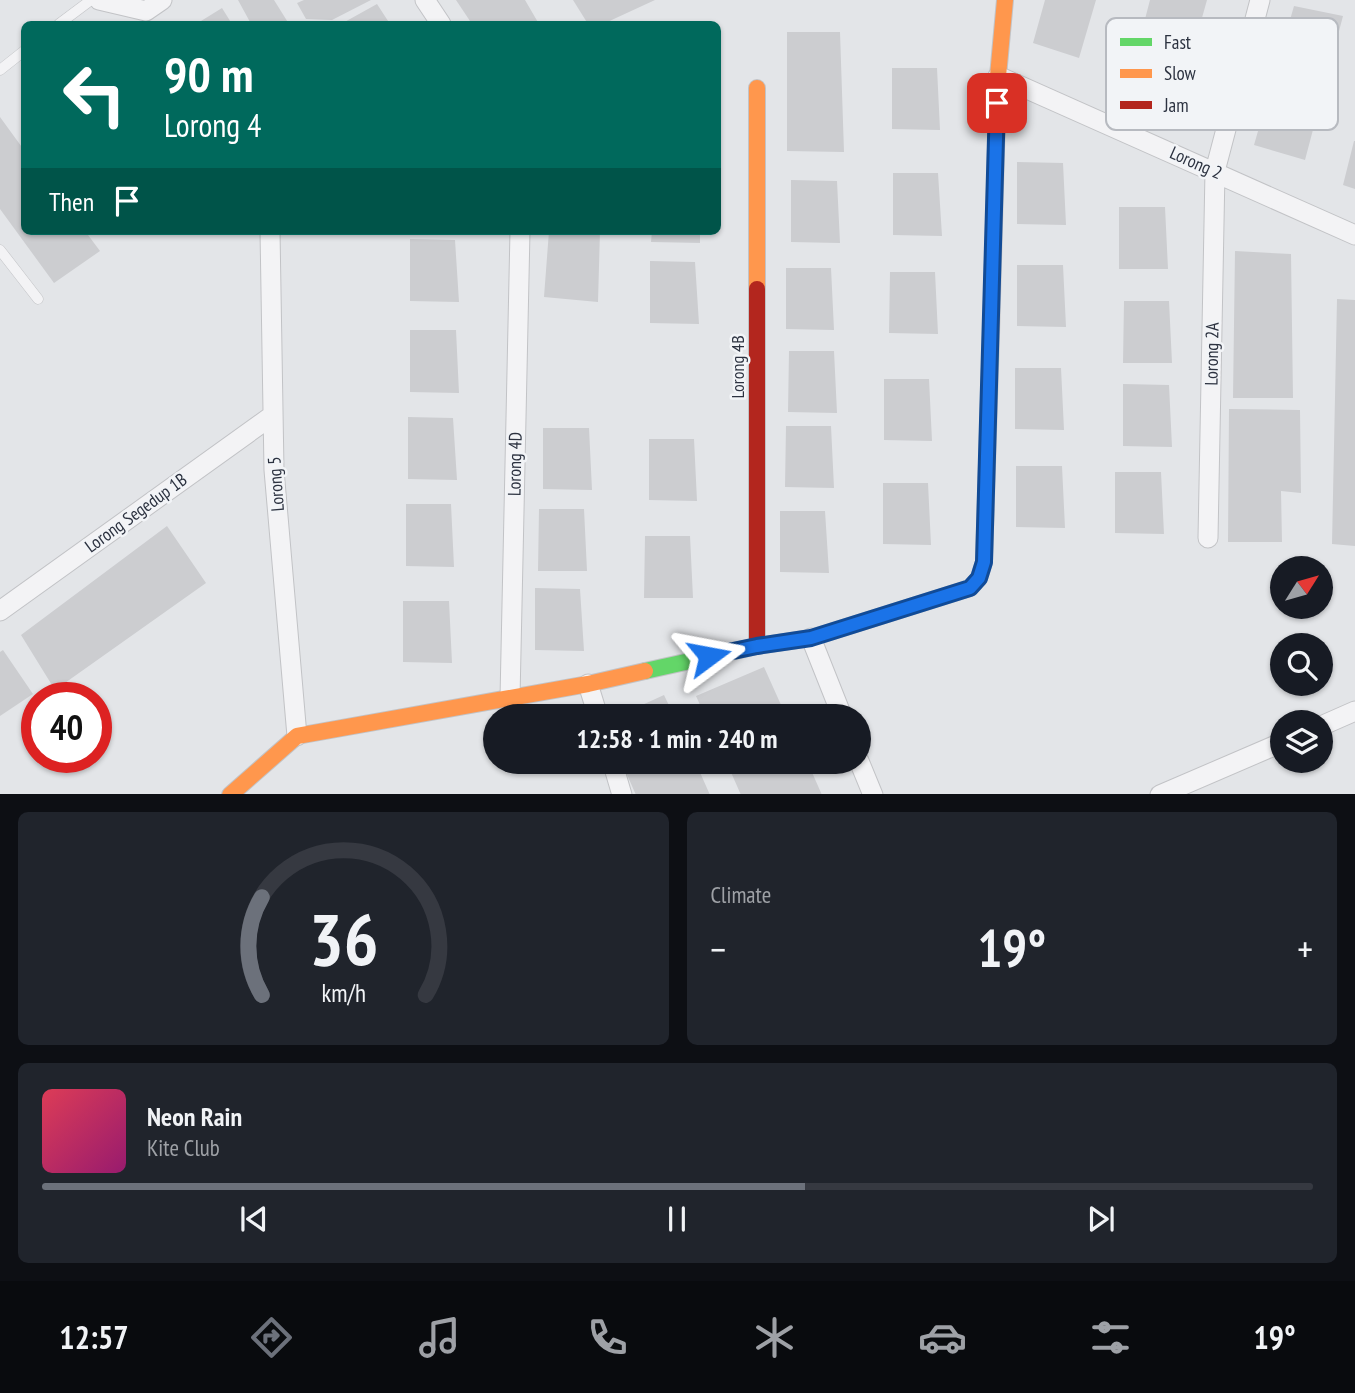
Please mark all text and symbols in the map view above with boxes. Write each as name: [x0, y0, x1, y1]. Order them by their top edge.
legend: [1106, 18, 1338, 130]
text: Fast: [1164, 30, 1192, 54]
text: 90 m: [164, 42, 253, 106]
icon: left: [49, 49, 140, 140]
text: Slow: [1164, 61, 1197, 85]
pin: [967, 73, 1027, 133]
icon: arrive: [978, 84, 1016, 122]
text: Jam: [1163, 93, 1189, 117]
text: Lorong 4: [164, 104, 261, 146]
street label: Lorong 2: [1167, 141, 1226, 184]
icon: arrive: [108, 182, 146, 220]
text: Then: [49, 185, 94, 218]
street label: Lorong 2A: [1199, 322, 1224, 386]
street label: Lorong 4B: [726, 335, 749, 399]
street label: Lorong 4D: [502, 432, 527, 496]
street label: Lorong 5: [262, 456, 289, 512]
street label: Lorong Segedup 1B: [80, 468, 191, 557]
north arrow: [1270, 556, 1334, 620]
map controls: [1270, 556, 1333, 773]
position arrow: [672, 619, 746, 693]
button: search: [1270, 633, 1333, 696]
speed limit sign: 40: [21, 682, 112, 773]
button: layers: [1270, 710, 1333, 773]
text: 12:58 · 1 min · 240 m: [577, 722, 777, 755]
text: Climate: [711, 880, 771, 909]
text: 36: [308, 891, 378, 985]
text: 19°: [977, 914, 1046, 981]
text: −: [711, 924, 726, 973]
text: +: [1297, 924, 1313, 973]
text: km/h: [321, 976, 365, 1008]
text: Neon Rain: [147, 1100, 242, 1133]
text: Kite Club: [147, 1133, 220, 1162]
icon: previous: [235, 1200, 273, 1238]
icon: pause: [658, 1200, 696, 1238]
icon: next: [1082, 1200, 1120, 1238]
icon: directions: [247, 1313, 296, 1362]
icon: music: [415, 1313, 464, 1362]
icon: phone: [583, 1313, 632, 1362]
icon: climate: [750, 1313, 799, 1362]
icon: car: [918, 1313, 967, 1362]
icon: filters: [1086, 1313, 1135, 1362]
text: 12:57: [59, 1316, 129, 1358]
text: 19°: [1253, 1316, 1296, 1358]

